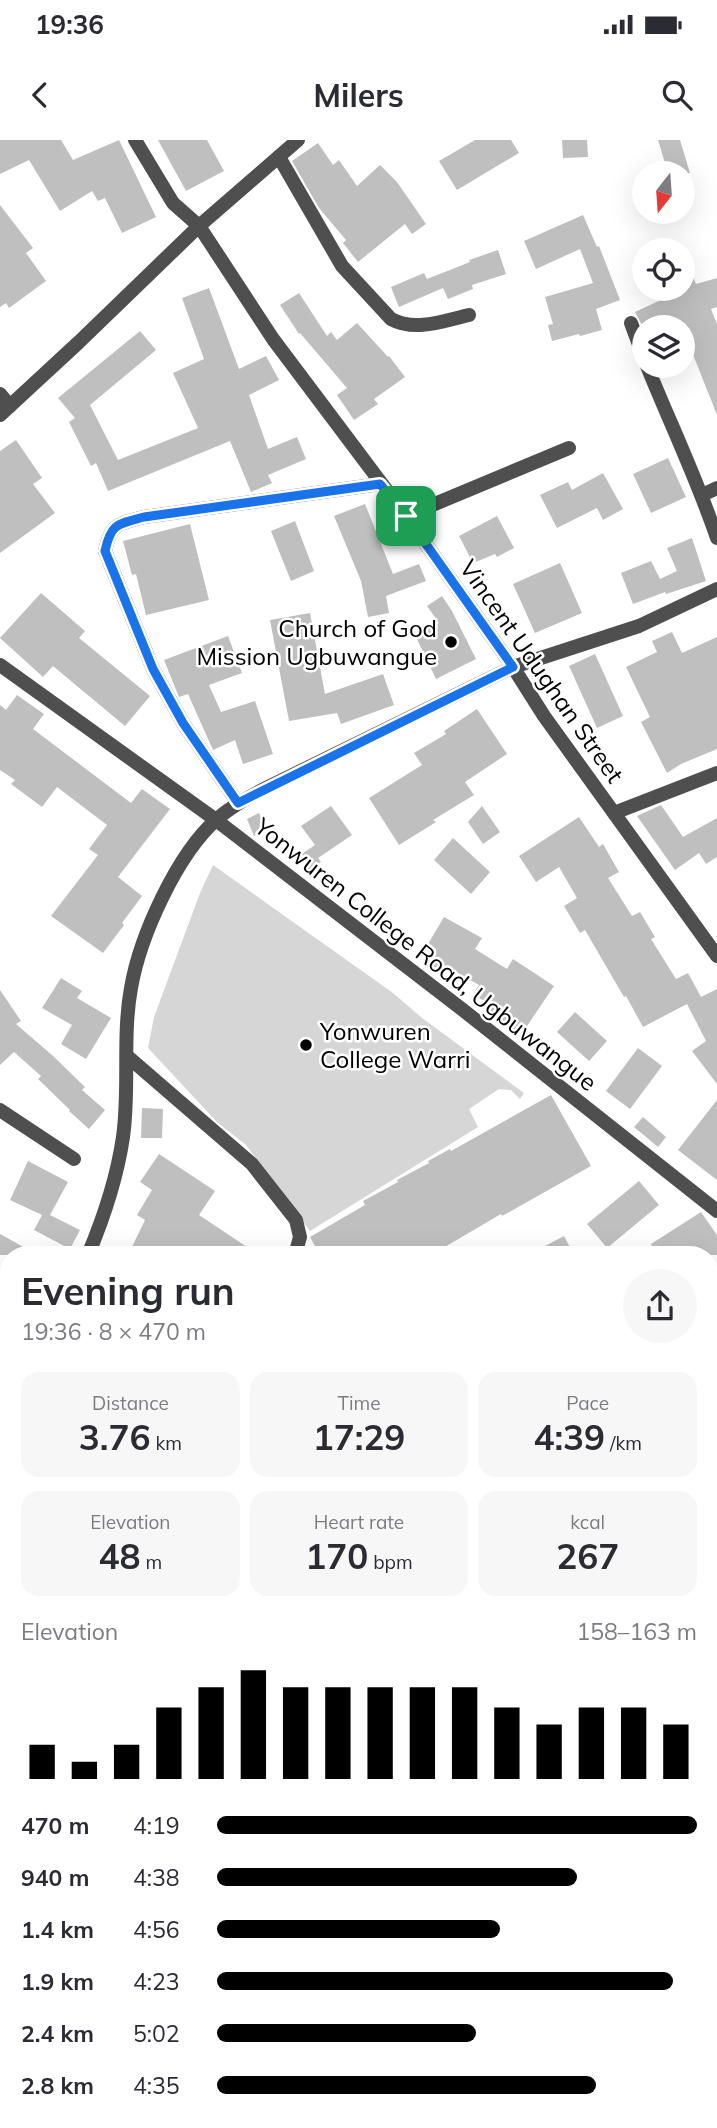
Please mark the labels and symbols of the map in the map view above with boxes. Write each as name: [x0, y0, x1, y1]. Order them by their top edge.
north arrow: [632, 161, 695, 224]
pin: [376, 486, 436, 546]
street label: Vincent Udughan Street: [454, 554, 630, 788]
place label: Church of God Mission Ugbuwangue: [196, 613, 437, 671]
marker: Church of God Mission Ugbuwangue: [443, 634, 459, 650]
street label: Yonwuren College Road, Ugbuwangue: [248, 810, 603, 1097]
place label: Yonwuren College Warri: [319, 1016, 470, 1074]
marker: Yonwuren College Warri: [298, 1037, 314, 1053]

